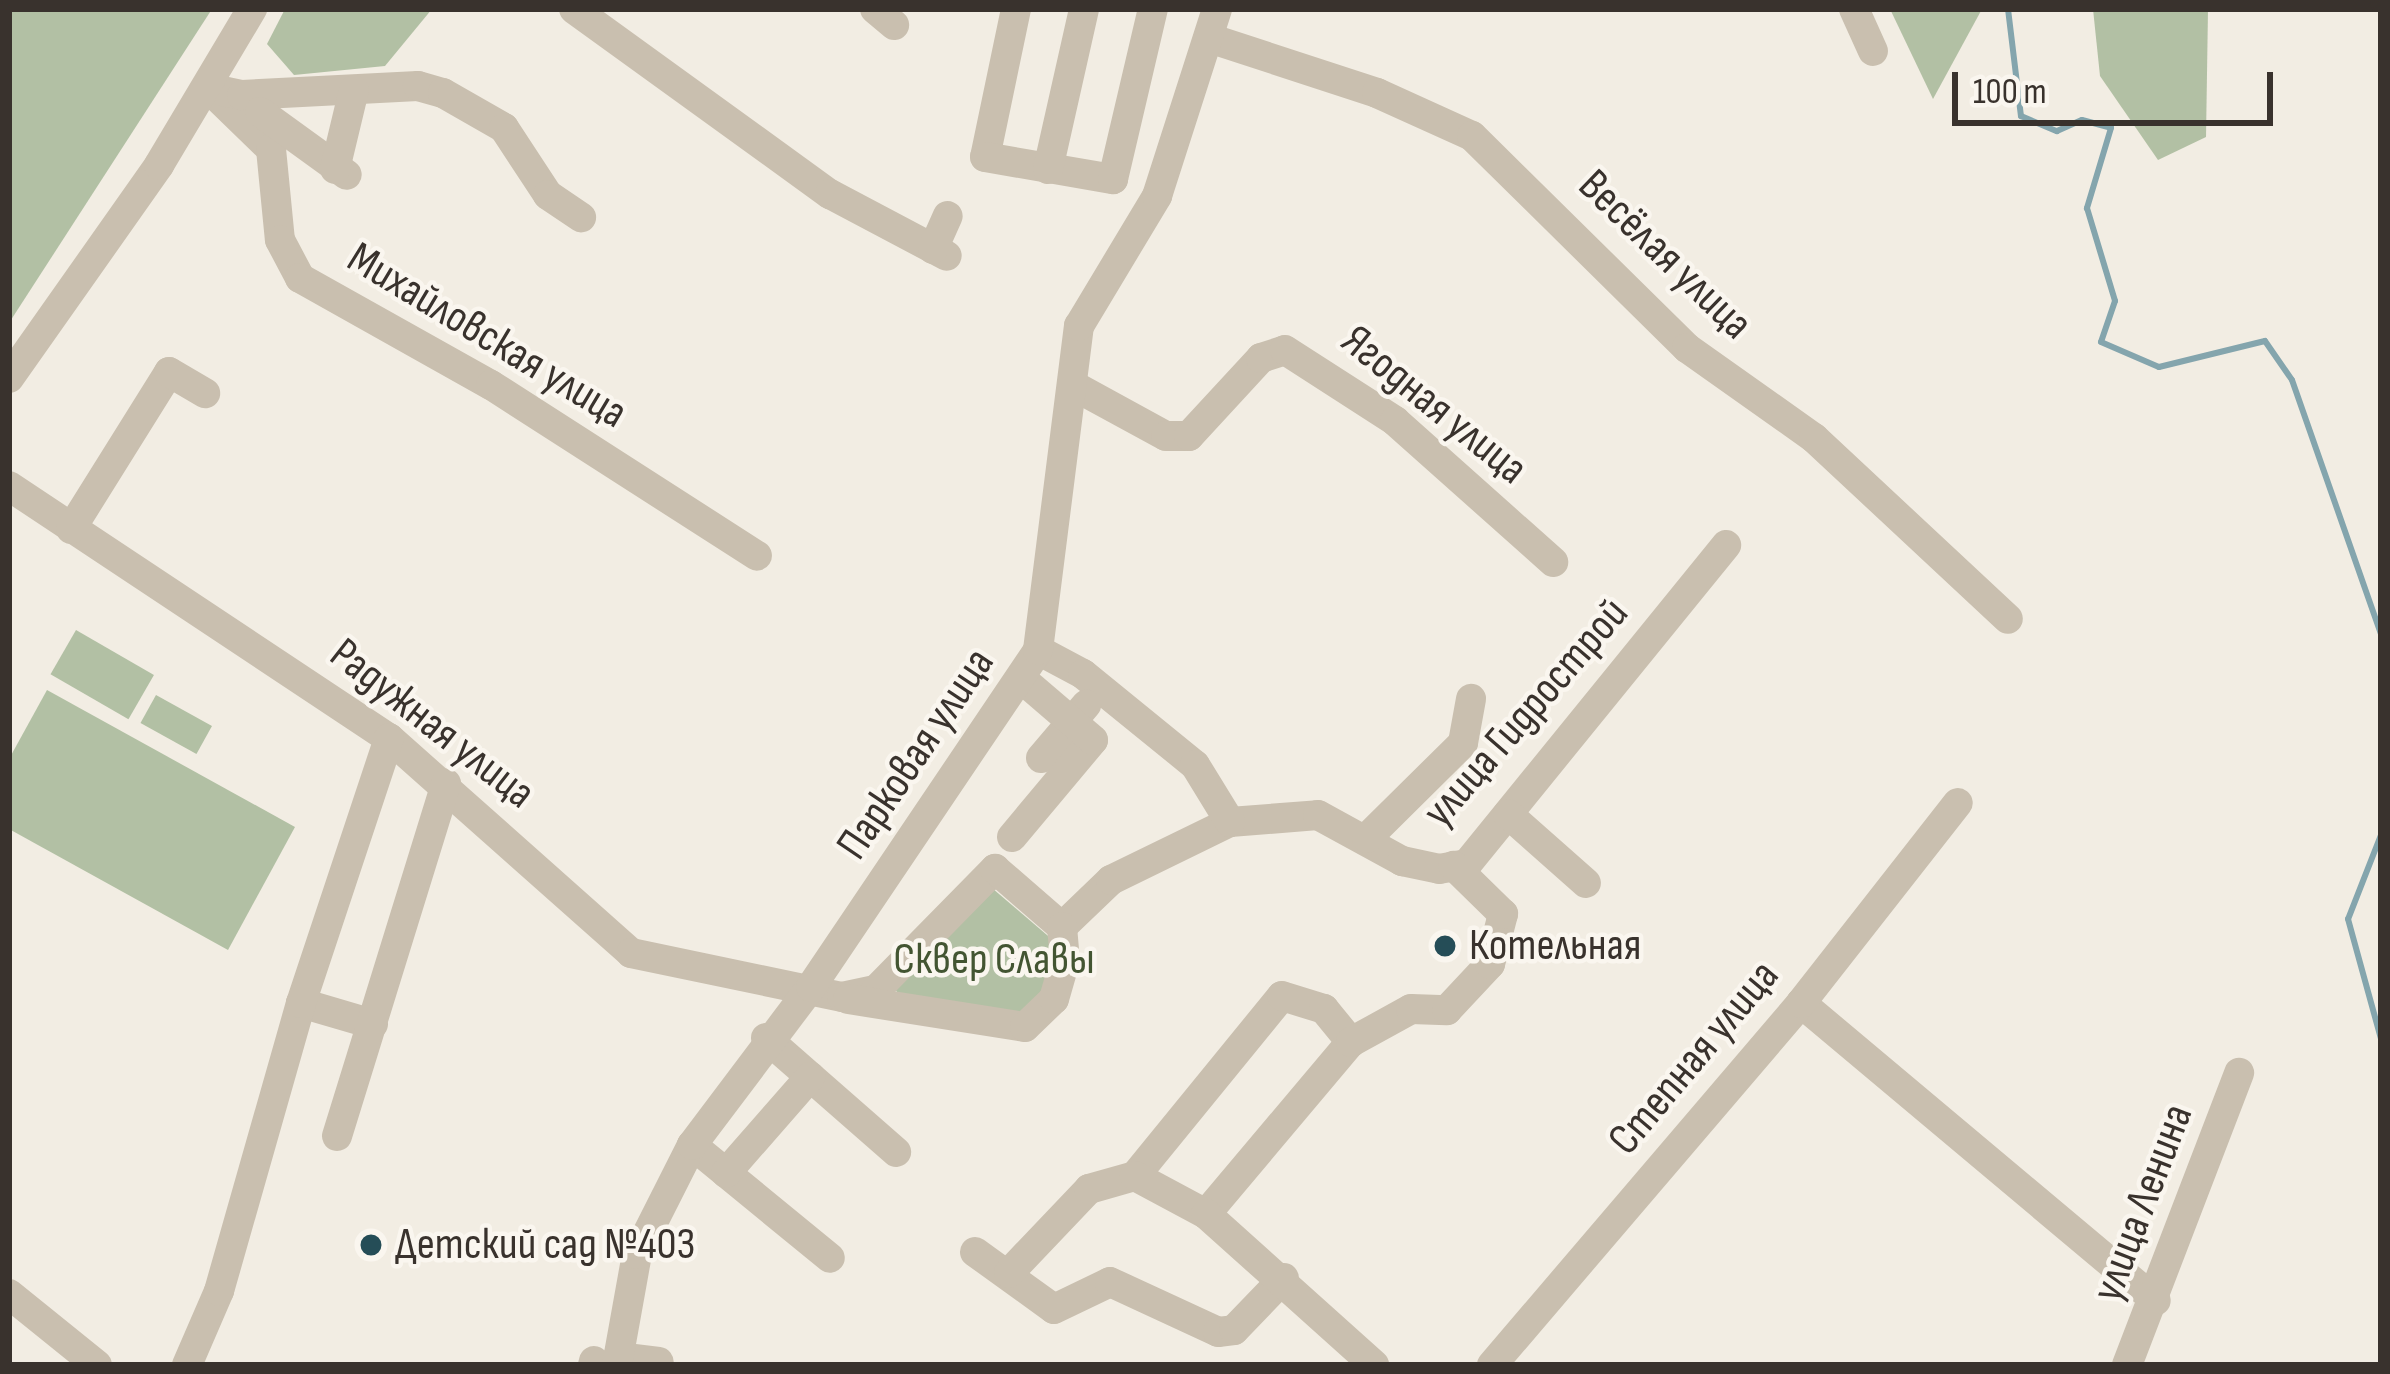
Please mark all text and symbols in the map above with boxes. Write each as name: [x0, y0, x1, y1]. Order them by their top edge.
scale bar: [1958, 48, 2279, 122]
text: 100 m: [1973, 71, 2047, 114]
street label: Весёлая улица: [1567, 159, 1763, 351]
street label: Михайловская улица: [338, 231, 636, 441]
street label: Ягодная улица: [1330, 314, 1538, 496]
street label: улица Гидрострой: [1412, 588, 1640, 838]
street label: Радужная улица: [319, 627, 545, 821]
street label: Парковая улица: [826, 638, 1006, 870]
place label: Котельная: [1469, 919, 1641, 973]
park label: Сквер Славы: [893, 933, 1095, 987]
marker: Котельная: [1432, 933, 1458, 959]
street label: Степная улица: [1597, 950, 1791, 1166]
street label: улица Ленина: [2081, 1097, 2205, 1309]
place label: Детский сад №403: [395, 1218, 695, 1272]
marker: Детский сад №403: [358, 1232, 384, 1258]

